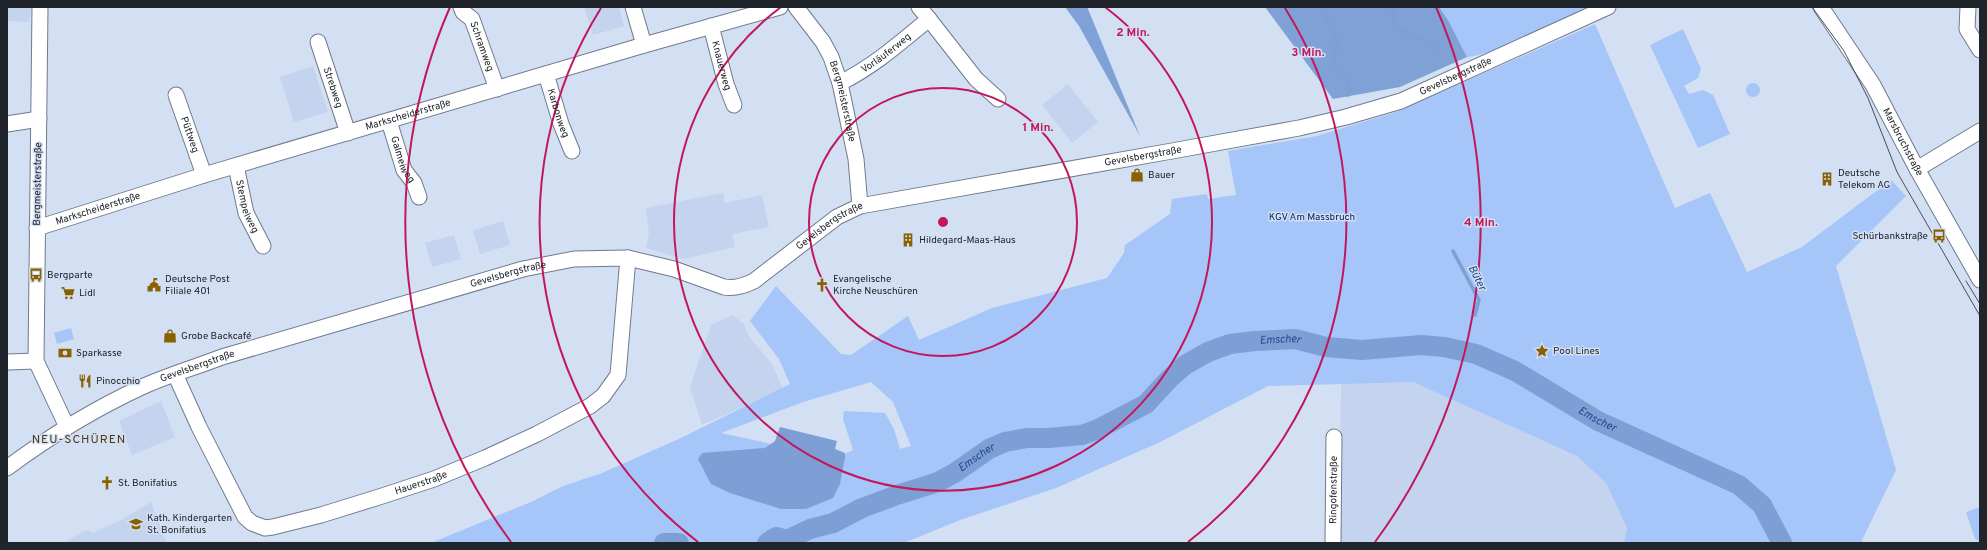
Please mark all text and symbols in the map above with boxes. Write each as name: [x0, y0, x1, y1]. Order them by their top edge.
street label: Schramweg: [467, 20, 497, 73]
text: 2 Min.: [1116, 25, 1150, 41]
street label: Vorläuferweg: [859, 30, 914, 76]
street label: Knauerweg: [709, 39, 734, 92]
text: 3 Min.: [1291, 45, 1325, 61]
street label: Gevelsbergstraße: [1417, 54, 1494, 98]
street label: Bergmeisterstraße: [826, 59, 859, 143]
street label: Strebweg: [320, 66, 346, 110]
street label: Karbonweg: [544, 87, 572, 140]
street label: Markscheiderstraße: [364, 96, 452, 133]
street label: Marsbruchstraße: [1880, 106, 1926, 178]
street label: Püttweg: [178, 115, 202, 154]
text: 1 Min.: [1022, 120, 1054, 136]
street label: Galmeiweg: [388, 135, 418, 186]
street label: Bergmeisterstraße: [31, 142, 45, 226]
street label: Gevelsbergstraße: [1103, 143, 1183, 169]
shop icon: Bauer: [1129, 167, 1145, 183]
place label: Deutsche Telekom AG: [1838, 167, 1891, 192]
place label: Bauer: [1148, 169, 1175, 182]
building icon: Deutsche Telekom AG: [1819, 171, 1835, 187]
street label: Stempelweg: [233, 178, 262, 235]
street label: Markscheiderstraße: [54, 189, 142, 228]
street label: Gevelsbergstraße: [793, 199, 865, 253]
park label: KGV Am Massbruch: [1269, 211, 1355, 224]
centre of rings: [936, 215, 950, 229]
text: 4 Min.: [1464, 215, 1498, 231]
bus stop icon: Schürbankstraße: [1931, 228, 1947, 244]
place label: Schürbankstraße: [1852, 230, 1928, 243]
building icon: Hildegard-Maas-Haus: [900, 232, 916, 248]
place label: Hildegard-Maas-Haus: [919, 234, 1016, 247]
street label: Gevelsbergstraße: [468, 258, 547, 291]
water label: Büter: [1465, 263, 1490, 294]
bus stop icon: Bergparte: [28, 267, 44, 283]
place label: Bergparte: [47, 269, 93, 282]
place label: Deutsche Post Filiale 401: [165, 273, 230, 298]
place label: Evangelische Kirche Neuschüren: [833, 273, 918, 298]
public building icon: Deutsche Post Filiale 401: [146, 277, 162, 293]
church icon: Evangelische Kirche Neuschüren: [814, 277, 830, 293]
supermarket icon: Lidl: [60, 285, 76, 301]
place label: Lidl: [79, 287, 95, 300]
shop icon: Grobe Backcafé: [162, 328, 178, 344]
place label: Grobe Backcafé: [181, 330, 251, 343]
water label: Emscher: [1259, 332, 1303, 348]
place icon: Pool Lines: [1534, 343, 1550, 359]
bank icon: Sparkasse: [57, 345, 73, 361]
place label: Pool Lines: [1553, 345, 1600, 358]
place label: Sparkasse: [76, 347, 122, 360]
street label: Gevelsbergstraße: [158, 347, 236, 385]
restaurant icon: Pinocchio: [77, 373, 93, 389]
place label: Pinocchio: [96, 375, 141, 388]
water label: Emscher: [1576, 404, 1619, 436]
district label: NEU-SCHÜREN: [32, 432, 126, 448]
water label: Emscher: [956, 440, 997, 475]
street label: Ringofenstraße: [1327, 456, 1340, 524]
street label: Hauerstraße: [393, 468, 449, 498]
church icon: St. Bonifatius: [99, 475, 115, 491]
place label: St. Bonifatius: [118, 477, 178, 490]
place label: Kath. Kindergarten St. Bonifatius: [147, 512, 232, 537]
school or university icon: Kath. Kindergarten St. Bonifatius: [128, 516, 144, 532]

